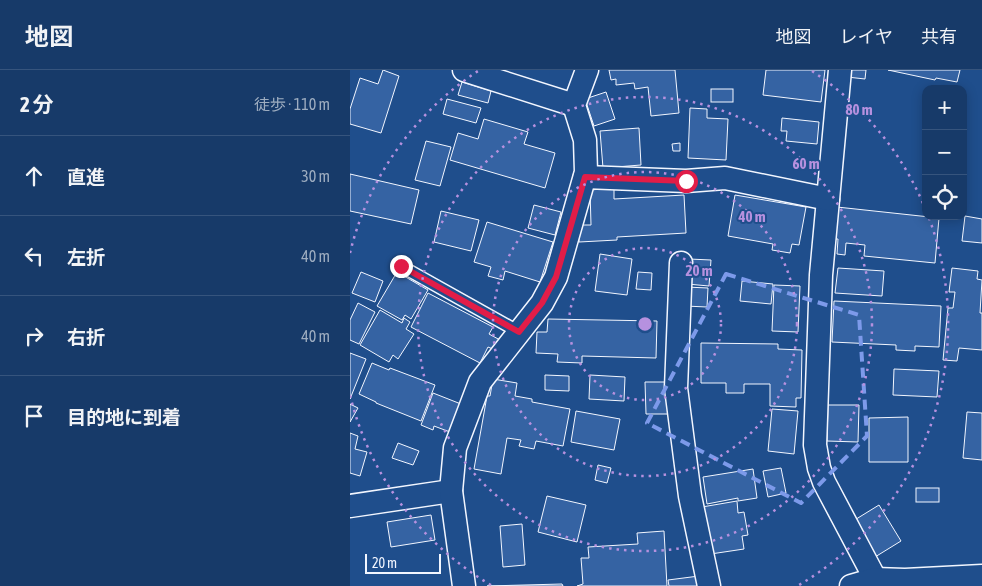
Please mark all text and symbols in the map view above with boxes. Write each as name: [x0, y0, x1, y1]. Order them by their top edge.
text: 地図: [25, 23, 73, 50]
text: 地図: [776, 26, 812, 47]
text: レイヤ: [840, 26, 893, 47]
text: 共有: [921, 26, 957, 47]
map controls: [922, 85, 967, 220]
button: +: [922, 85, 967, 130]
text: 2 分: [20, 92, 54, 116]
text: 徒歩 · 110 m: [254, 95, 330, 113]
text: 80 m: [846, 101, 873, 118]
button: −: [922, 130, 967, 175]
text: 60 m: [793, 155, 820, 172]
icon: ahead: [20, 162, 48, 190]
text: 直進: [67, 166, 105, 188]
text: 30 m: [301, 167, 330, 185]
route start: [675, 170, 698, 193]
button: locate: [922, 175, 967, 220]
text: 40 m: [738, 208, 766, 225]
icon: left: [20, 242, 48, 270]
text: 左折: [67, 246, 105, 268]
text: 40 m: [301, 247, 330, 265]
route end: [390, 255, 413, 278]
text: 20 m: [686, 262, 713, 279]
centre of rings: [636, 315, 654, 333]
icon: right: [20, 322, 48, 350]
text: 右折: [67, 326, 105, 348]
text: 40 m: [301, 327, 330, 345]
icon: arrive: [20, 402, 48, 430]
text: 目的地に到着: [67, 406, 181, 428]
scale bar: [365, 551, 441, 574]
text: 20 m: [372, 555, 397, 571]

